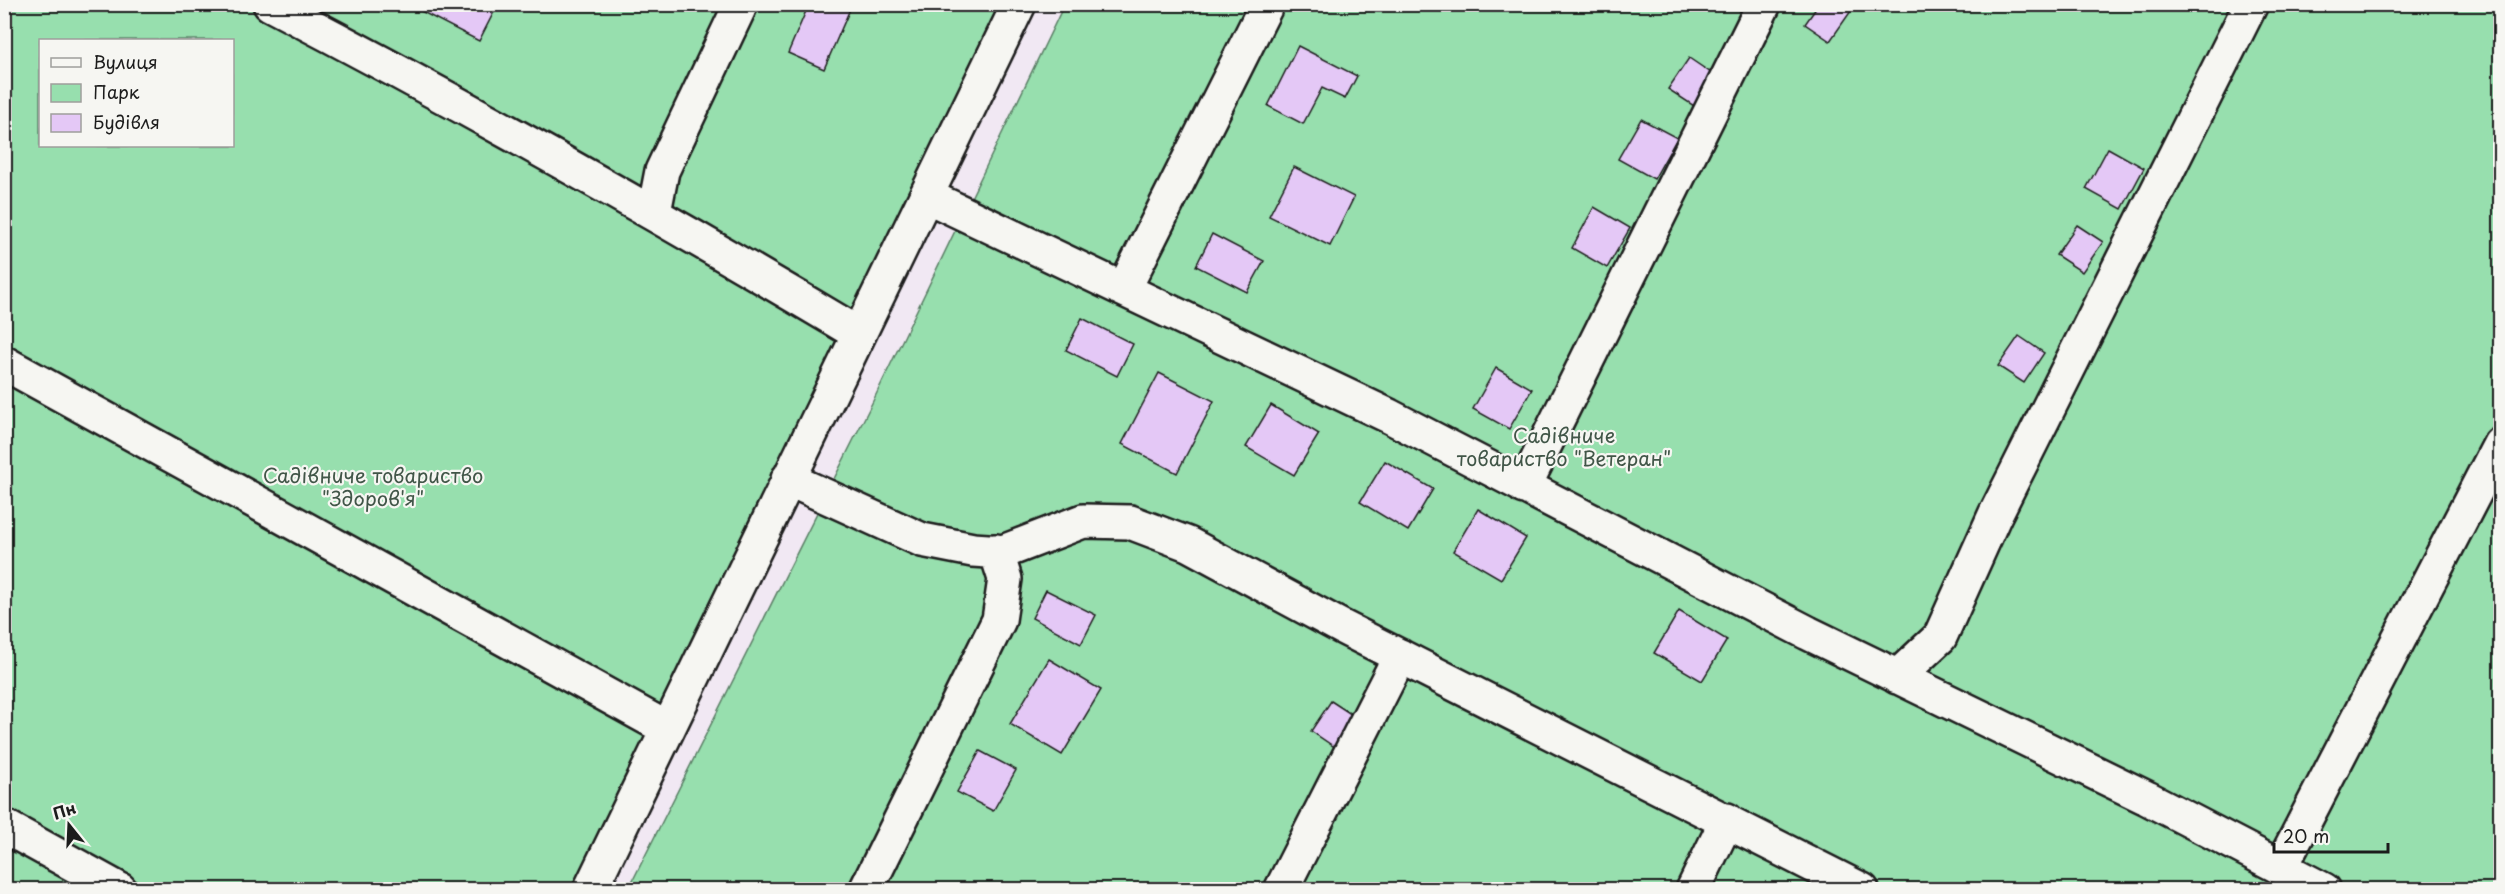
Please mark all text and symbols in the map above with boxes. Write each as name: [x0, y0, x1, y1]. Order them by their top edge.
legend: [39, 39, 234, 147]
text: Вулиця: [93, 48, 158, 75]
text: Парк: [93, 78, 140, 105]
text: Будівля: [93, 108, 160, 135]
park label: Садівниче товариство "Ветеран": [1457, 420, 1671, 473]
park label: Садівниче товариство "Здоров'я": [263, 460, 483, 513]
north arrow: [39, 795, 99, 855]
text: Пн: [49, 795, 79, 825]
scale bar: [2274, 816, 2388, 854]
text: 20 m: [2283, 822, 2329, 849]

